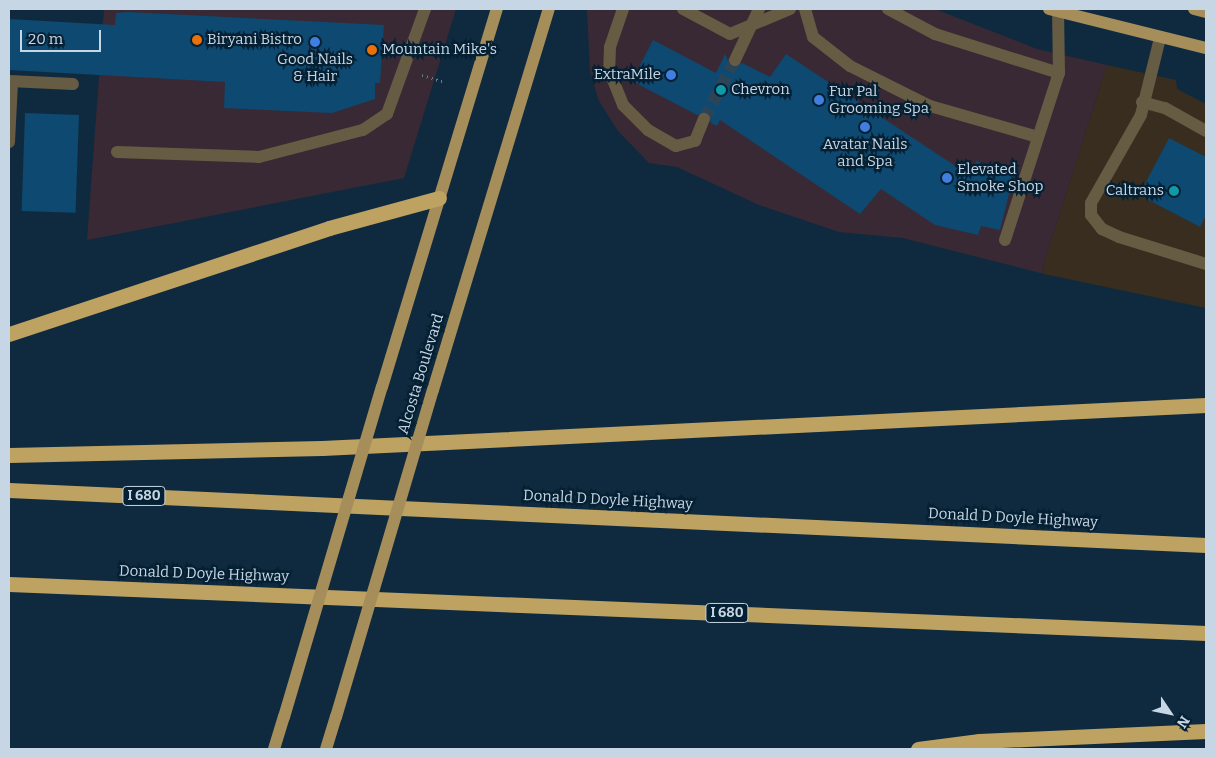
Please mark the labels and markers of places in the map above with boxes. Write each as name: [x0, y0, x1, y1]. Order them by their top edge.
place label: Biryani Bistro: [207, 31, 302, 49]
marker: Biryani Bistro: [191, 34, 203, 46]
marker: Good Nails & Hair: [309, 36, 321, 48]
place label: Mountain Mike's: [382, 41, 497, 59]
marker: Mountain Mike's: [366, 44, 378, 56]
place label: Good Nails & Hair: [277, 50, 353, 85]
place label: ExtraMile: [594, 66, 661, 84]
marker: ExtraMile: [665, 69, 677, 81]
place label: Chevron: [731, 81, 790, 99]
place label: Fur Pal Grooming Spa: [829, 82, 929, 117]
marker: Chevron: [715, 84, 727, 96]
marker: Fur Pal Grooming Spa: [813, 94, 825, 106]
marker: Avatar Nails and Spa: [859, 121, 871, 133]
place label: Avatar Nails and Spa: [823, 135, 907, 170]
place label: Elevated Smoke Shop: [957, 160, 1044, 195]
marker: Elevated Smoke Shop: [941, 172, 953, 184]
place label: Caltrans: [1106, 182, 1164, 200]
marker: Caltrans: [1168, 185, 1180, 197]

